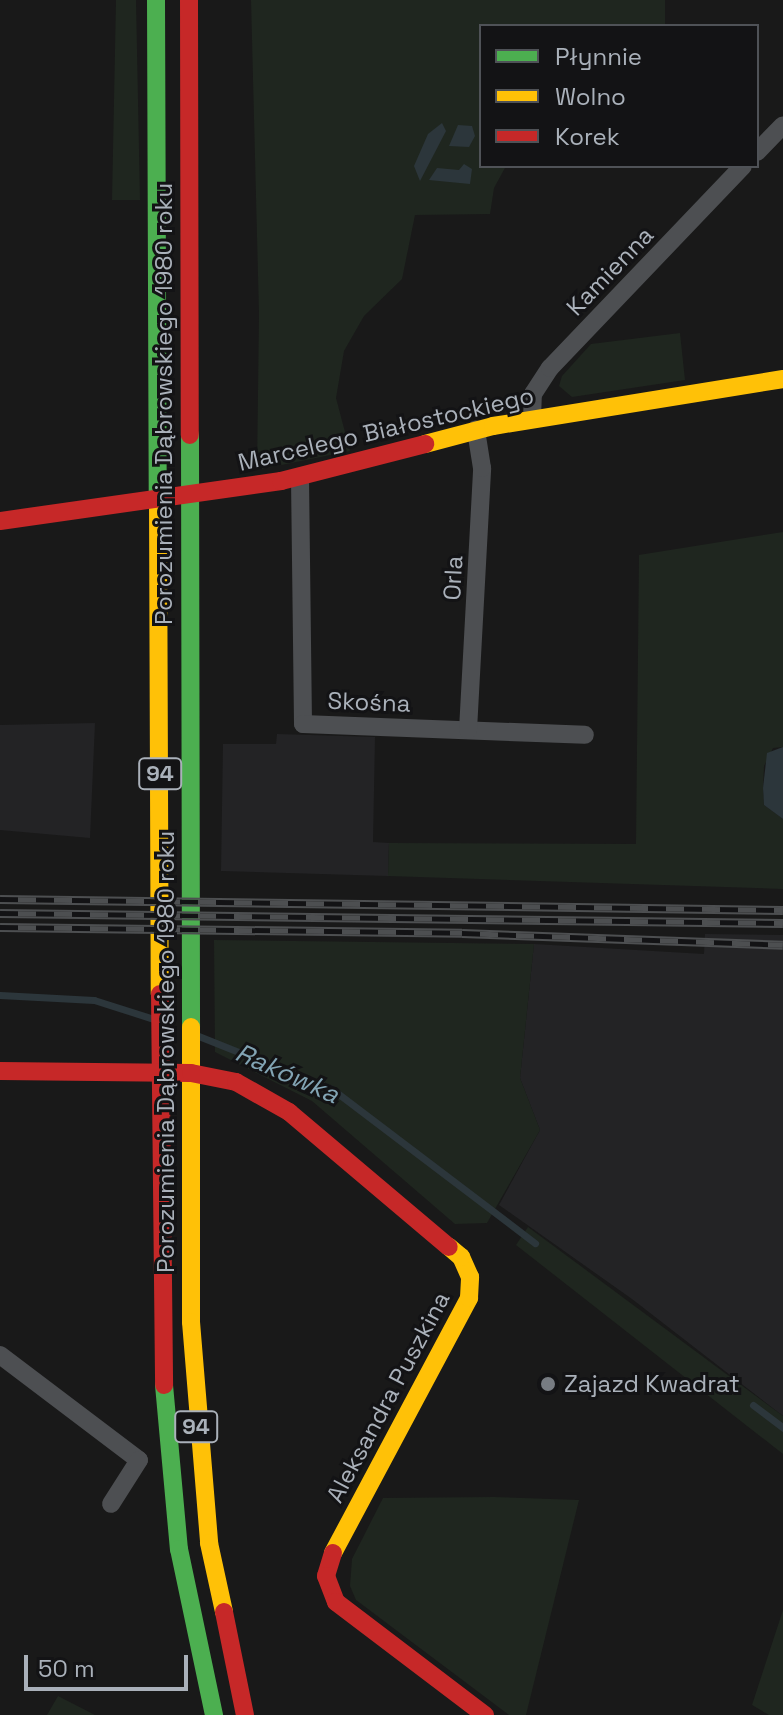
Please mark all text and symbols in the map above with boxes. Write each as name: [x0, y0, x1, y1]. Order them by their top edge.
legend: [479, 24, 759, 168]
text: Płynnie: [555, 41, 642, 72]
text: Wolno: [555, 81, 626, 112]
text: Korek: [555, 121, 620, 152]
street label: Porozumienia Dąbrowskiego 1980 roku: [150, 183, 178, 625]
street label: Kamienna: [561, 221, 659, 321]
street label: Marcelego Białostockiego: [235, 381, 537, 477]
street label: Orla: [437, 555, 469, 601]
street label: Skośna: [327, 686, 411, 718]
road number: 94: [138, 756, 182, 792]
street label: Porozumienia Dąbrowskiego 1980 roku: [152, 831, 180, 1273]
water label: Rakówka: [230, 1037, 344, 1111]
street label: Aleksandra Puszkina: [320, 1287, 456, 1507]
place label: Zajazd Kwadrat: [564, 1370, 740, 1398]
marker: Zajazd Kwadrat: [539, 1375, 557, 1393]
road number: 94: [174, 1409, 218, 1445]
scale bar: [28, 1639, 192, 1689]
text: 50 m: [38, 1653, 95, 1684]

